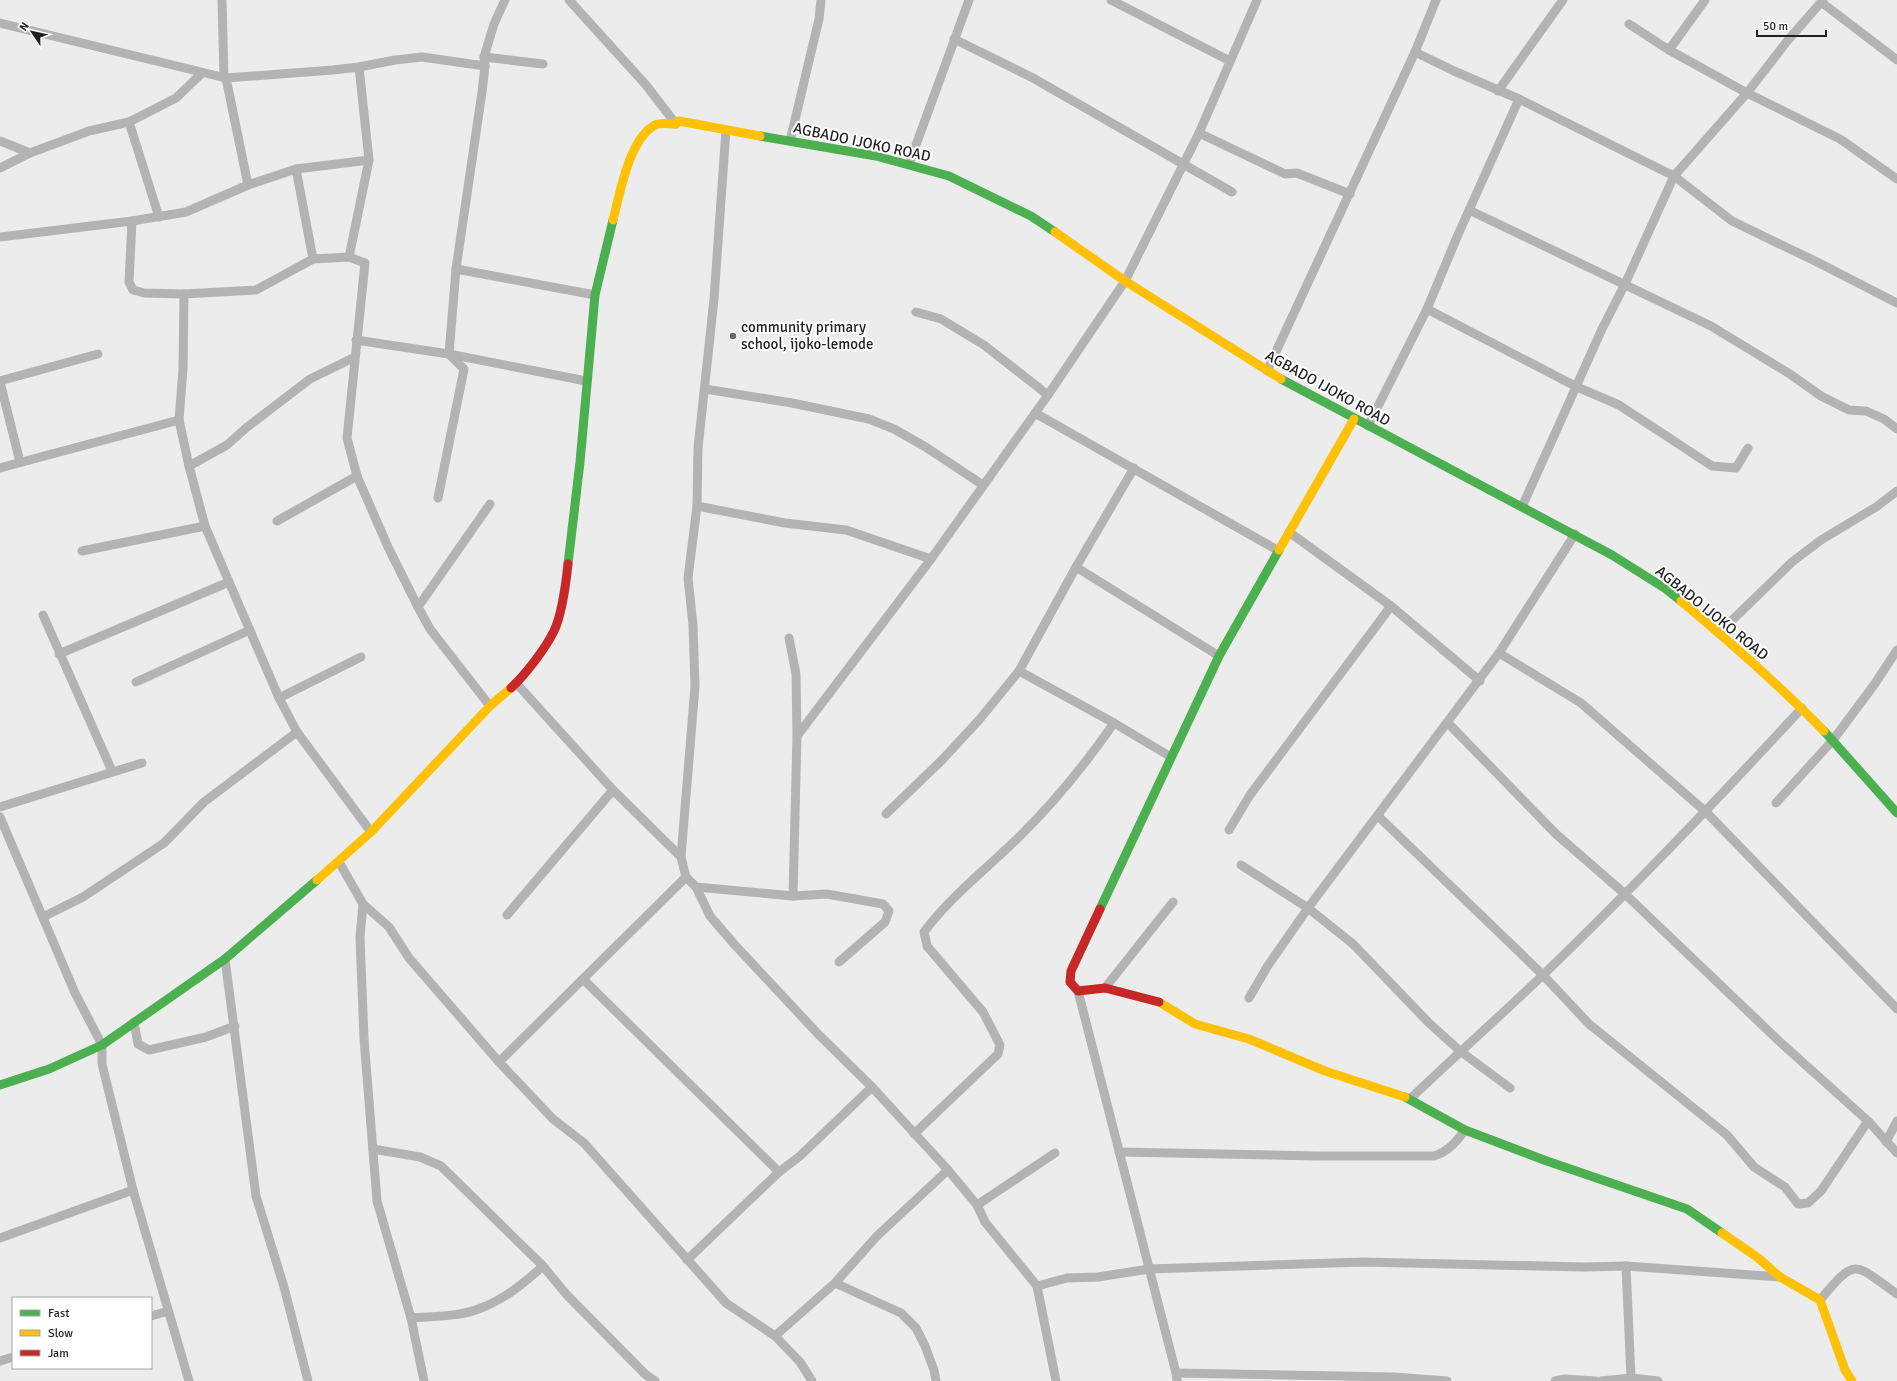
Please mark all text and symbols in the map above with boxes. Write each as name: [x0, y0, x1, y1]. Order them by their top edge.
north arrow: [12, 12, 52, 52]
scale bar: [1757, 12, 1826, 38]
text: 50 m: [1763, 19, 1788, 34]
text: N: [17, 20, 32, 33]
street label: AGBADO IJOKO ROAD: [792, 119, 932, 165]
place label: community primary school, ijoko-lemode: [741, 318, 873, 353]
marker: community primary school, ijoko-lemode: [728, 331, 738, 341]
street label: AGBADO IJOKO ROAD: [1262, 346, 1394, 430]
street label: AGBADO IJOKO ROAD: [1652, 562, 1772, 664]
legend: [12, 1297, 152, 1369]
text: Fast: [48, 1306, 69, 1321]
text: Slow: [48, 1326, 73, 1341]
text: Jam: [48, 1346, 69, 1361]

